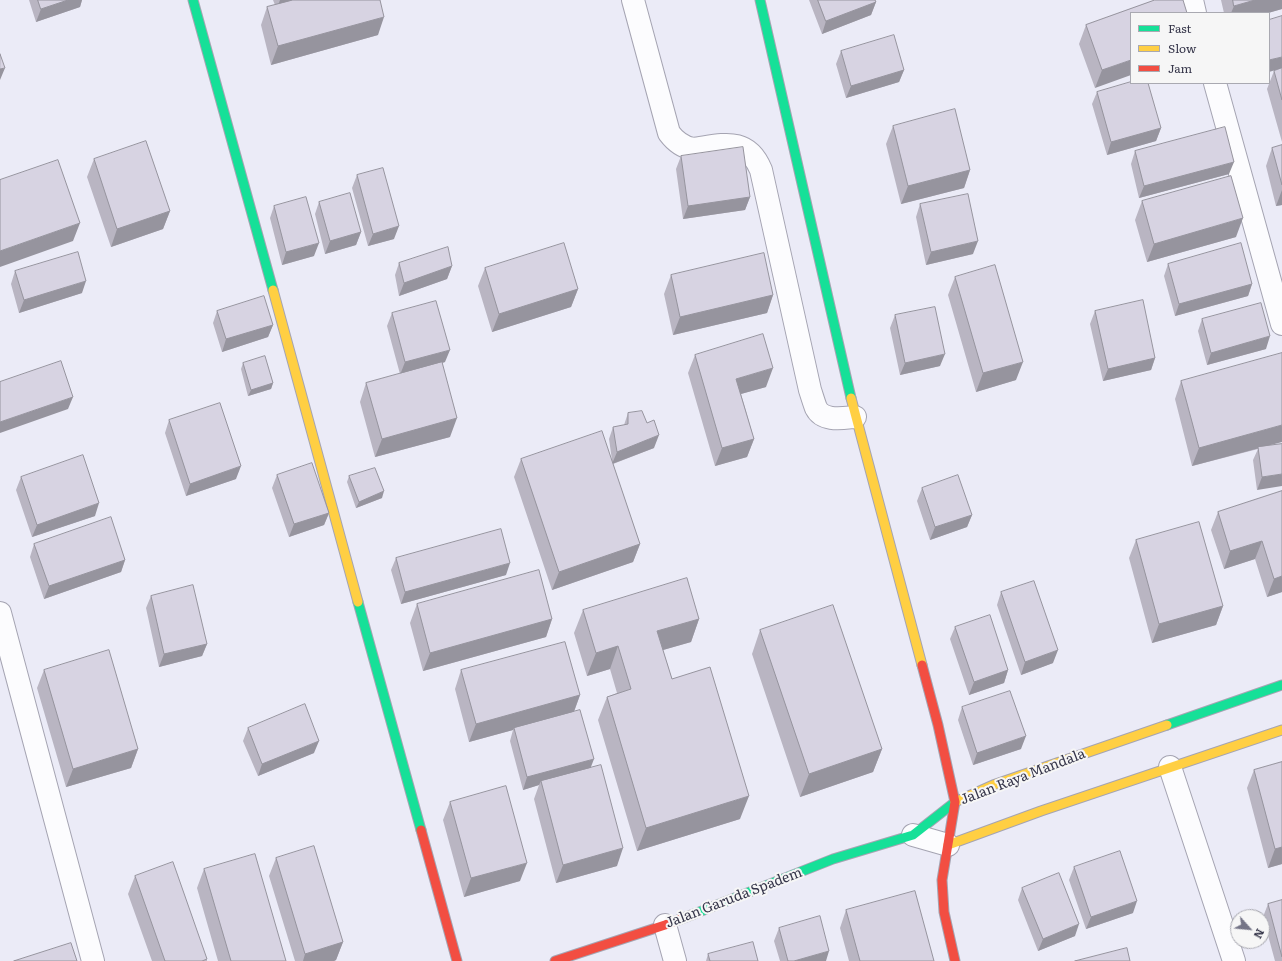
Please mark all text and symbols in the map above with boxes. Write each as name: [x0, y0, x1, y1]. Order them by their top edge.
legend: [1130, 12, 1270, 84]
text: Fast: [1168, 19, 1191, 37]
text: Slow: [1168, 39, 1196, 57]
text: Jam: [1168, 59, 1192, 77]
street label: Jalan Raya Mandala: [958, 745, 1088, 809]
street label: Jalan Garuda Spadem: [663, 864, 805, 932]
north arrow: [1230, 909, 1270, 949]
text: N: [1251, 926, 1269, 942]

